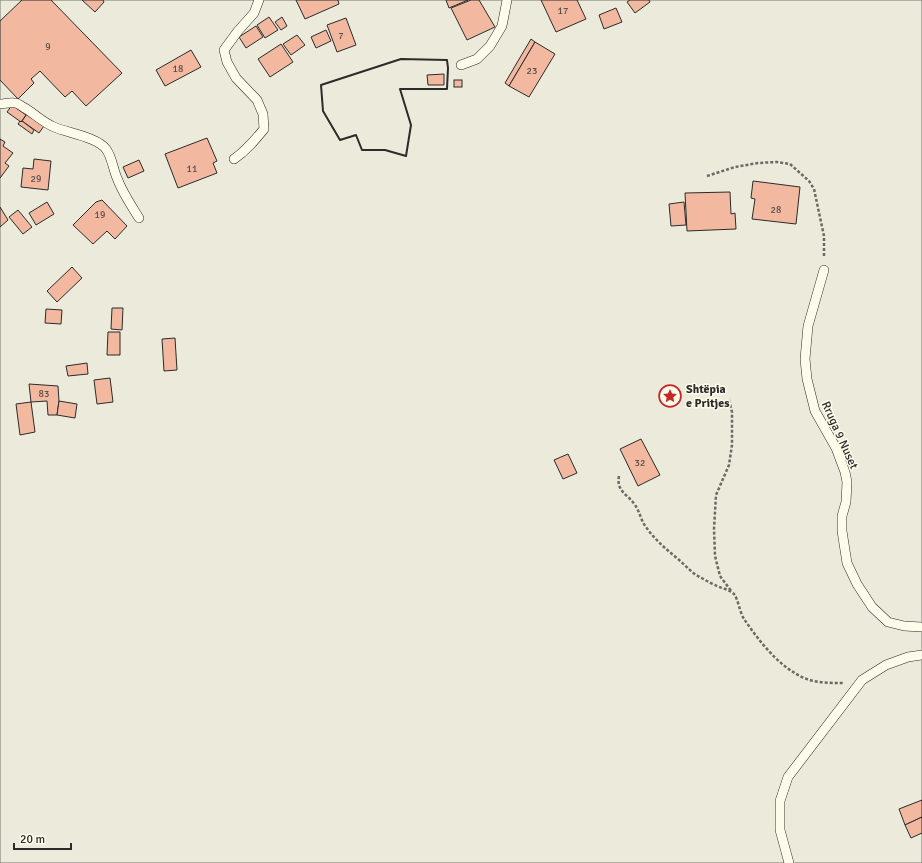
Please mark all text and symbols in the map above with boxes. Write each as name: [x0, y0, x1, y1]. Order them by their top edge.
house number: 17: [558, 5, 568, 17]
house number: 7: [338, 30, 344, 42]
house number: 9: [45, 41, 51, 53]
house number: 18: [173, 63, 183, 75]
house number: 23: [527, 65, 537, 77]
house number: 11: [187, 163, 197, 175]
house number: 29: [31, 173, 41, 185]
house number: 28: [771, 204, 781, 216]
house number: 19: [95, 209, 105, 221]
place label: Shtëpia e Pritjes: [686, 382, 730, 411]
place icon: Shtëpia e Pritjes: [657, 383, 683, 409]
house number: 83: [39, 388, 49, 400]
street label: Rruga 9 Nuset: [818, 399, 861, 471]
house number: 32: [635, 457, 645, 469]
scale bar: [14, 825, 71, 851]
text: 20 m: [20, 832, 45, 847]

